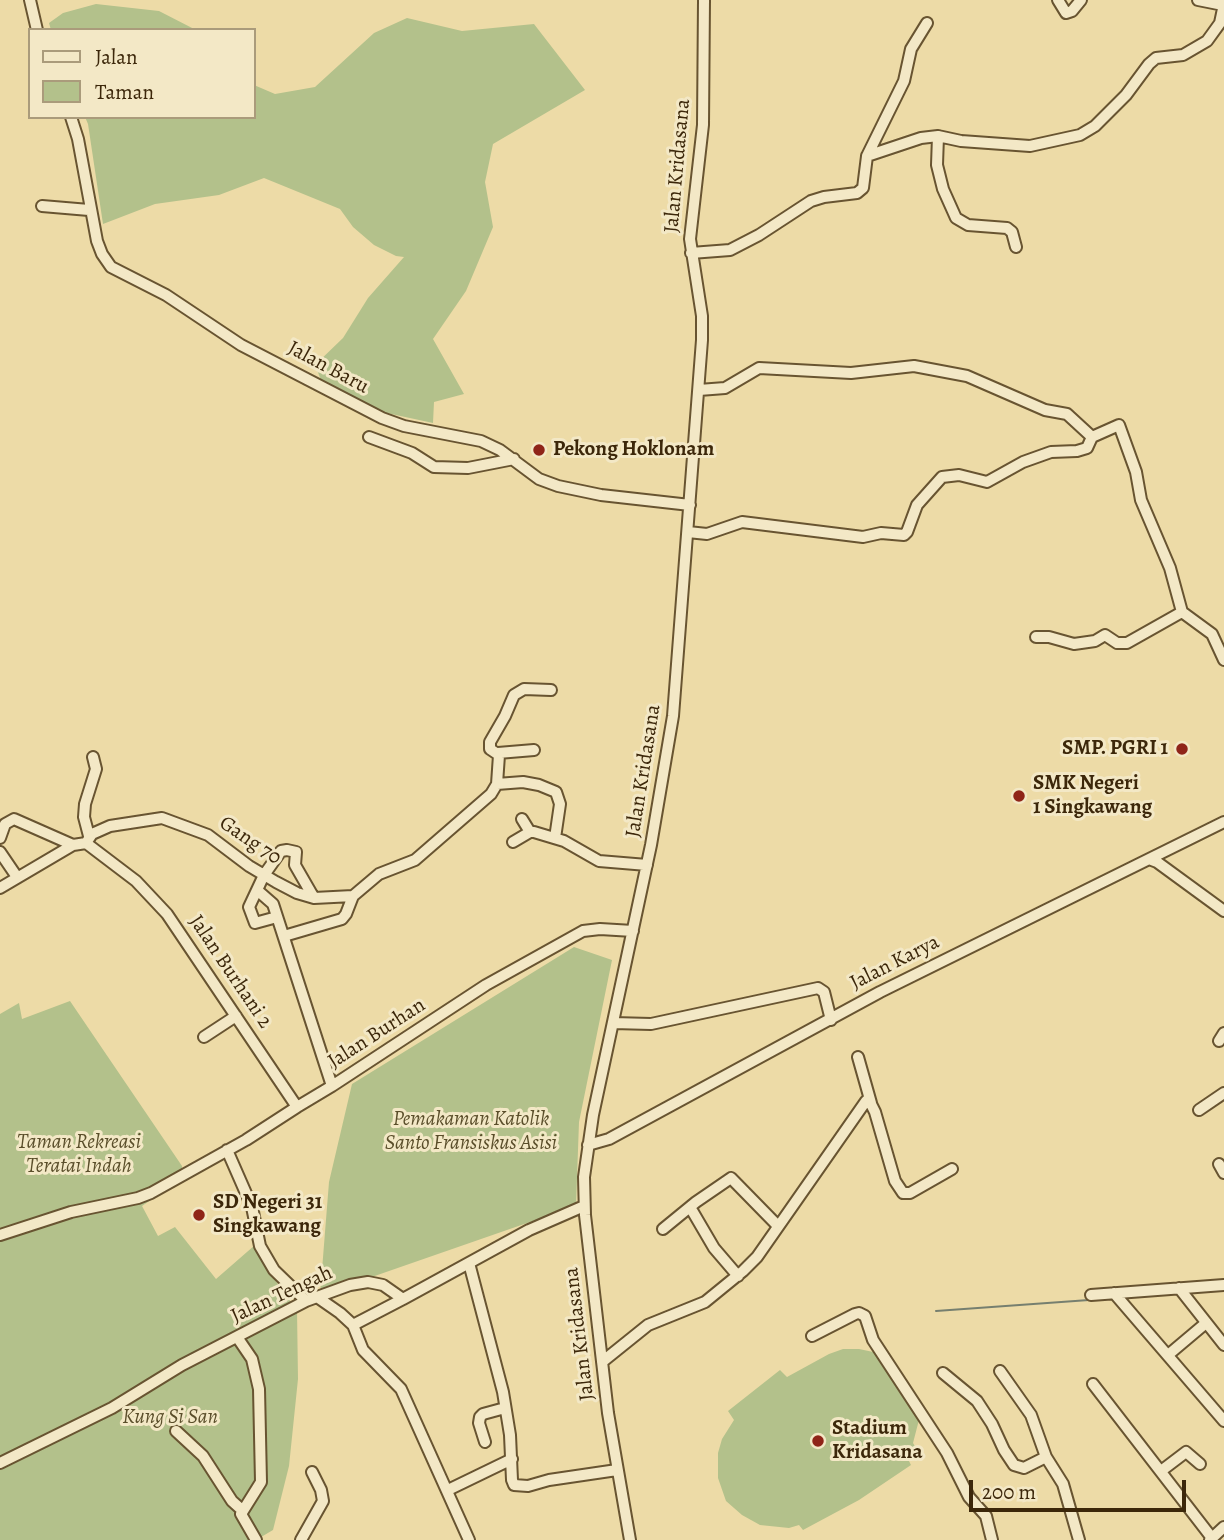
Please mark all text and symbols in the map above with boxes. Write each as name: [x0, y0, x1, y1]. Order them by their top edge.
legend: [28, 28, 256, 119]
text: Jalan: [95, 43, 137, 71]
text: Taman: [95, 78, 154, 106]
street label: Jalan Kridasana: [660, 98, 696, 234]
street label: Jalan Baru: [283, 336, 373, 400]
place label: Pekong Hoklonam: [553, 437, 714, 463]
marker: Pekong Hoklonam: [531, 442, 547, 458]
street label: Jalan Kridasana: [621, 703, 667, 839]
place label: SMP. PGRI 1: [1062, 736, 1168, 762]
marker: SMP. PGRI 1: [1174, 741, 1190, 757]
place label: SMK Negeri 1 Singkawang: [1033, 771, 1152, 821]
marker: SMK Negeri 1 Singkawang: [1011, 788, 1027, 804]
street label: Gang 70: [214, 811, 286, 871]
street label: Jalan Burhani 2: [183, 911, 277, 1033]
street label: Jalan Karya: [846, 930, 944, 996]
street label: Jalan Burhan: [324, 993, 430, 1075]
park label: Pemakaman Katolik Santo Fransiskus Asisi: [385, 1107, 557, 1157]
park label: Taman Rekreasi Teratai Indah: [17, 1130, 141, 1180]
place label: SD Negeri 31 Singkawang: [213, 1190, 322, 1240]
marker: SD Negeri 31 Singkawang: [191, 1207, 207, 1223]
street label: Jalan Tengah: [227, 1261, 337, 1329]
street label: Jalan Kridasana: [559, 1266, 601, 1402]
park label: Kung Si San: [122, 1405, 218, 1431]
place label: Stadium Kridasana: [832, 1416, 923, 1466]
marker: Stadium Kridasana: [810, 1433, 826, 1449]
scale bar: [972, 1466, 1189, 1510]
text: 200 m: [982, 1478, 1036, 1506]

